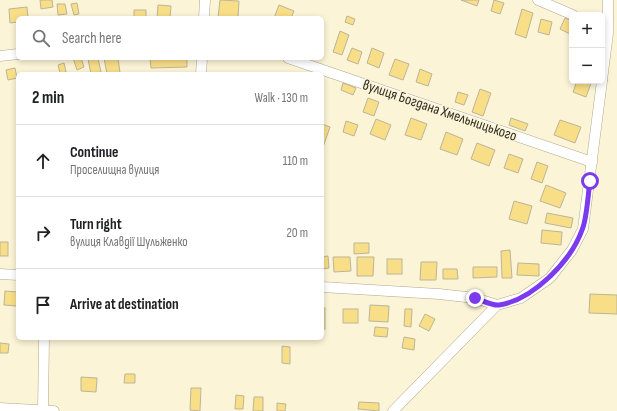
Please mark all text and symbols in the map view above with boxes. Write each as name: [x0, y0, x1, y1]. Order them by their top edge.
map controls: [569, 12, 605, 84]
button: +: [569, 12, 605, 48]
search box: [16, 16, 324, 60]
icon: search: [30, 27, 52, 49]
text: Search here: [62, 29, 122, 48]
button: −: [569, 48, 605, 84]
street label: вулиця Богдана Хмельницького: [360, 75, 519, 146]
text: 2 min: [32, 88, 64, 108]
text: Walk · 130 m: [255, 90, 308, 106]
text: Continue: [70, 143, 119, 162]
icon: ahead: [32, 150, 54, 172]
text: 110 m: [283, 153, 308, 169]
text: Проселищна вулиця: [70, 162, 159, 178]
route start: [581, 172, 599, 190]
text: Turn right: [70, 215, 122, 234]
icon: right: [32, 222, 54, 244]
text: 20 m: [286, 225, 308, 241]
text: вулиця Клавдії Шульженко: [70, 234, 188, 250]
route end: [466, 289, 484, 307]
icon: arrive: [32, 294, 54, 316]
text: Arrive at destination: [70, 295, 179, 314]

